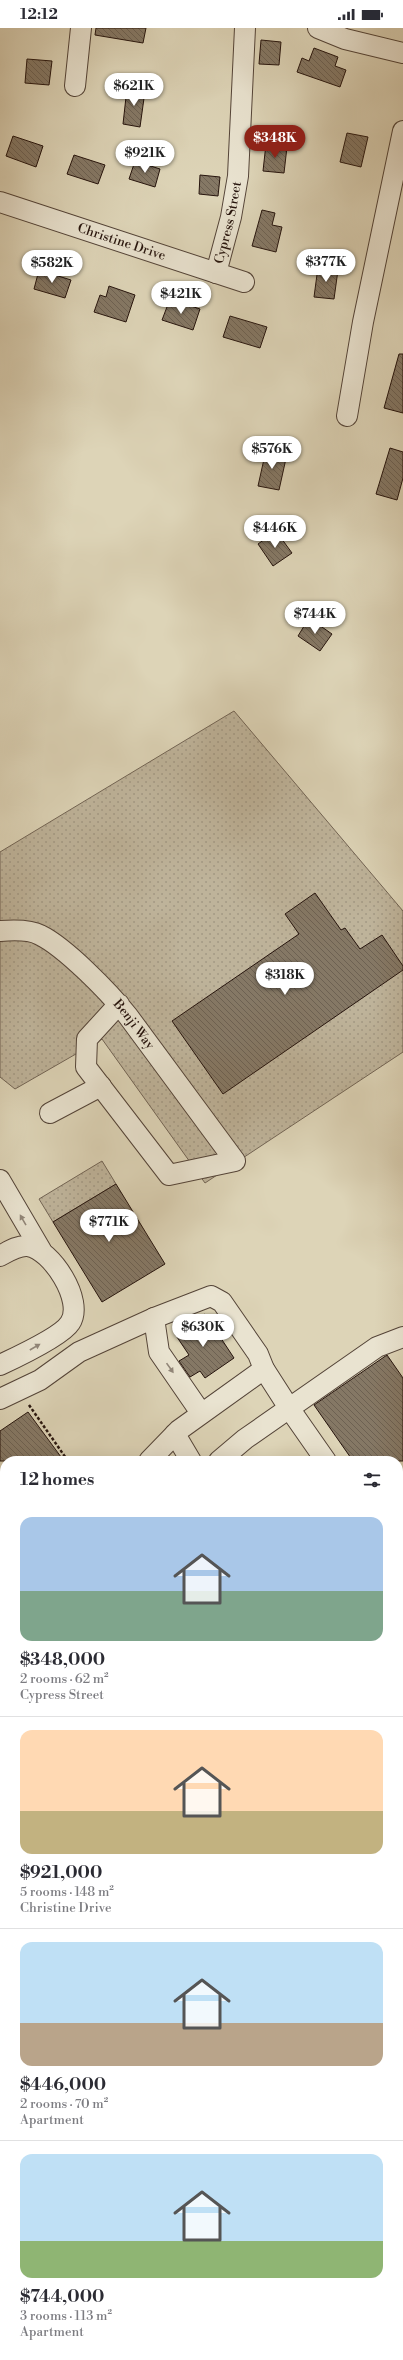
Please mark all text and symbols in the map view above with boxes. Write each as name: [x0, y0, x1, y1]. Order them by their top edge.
text: 12:12: [20, 5, 58, 24]
pin: $621K: [106, 73, 162, 107]
text: $621K: [114, 78, 154, 94]
pin: $348K: [247, 125, 303, 159]
text: $348K: [253, 130, 297, 146]
pin: $921K: [117, 140, 173, 174]
text: $921K: [125, 145, 165, 161]
street label: Cypress Street: [211, 180, 245, 265]
street label: Christine Drive: [76, 220, 168, 264]
pin: $377K: [298, 249, 354, 283]
pin: $582K: [24, 250, 80, 284]
text: $377K: [306, 254, 346, 270]
text: $582K: [31, 255, 73, 271]
pin: $421K: [153, 281, 209, 315]
text: $421K: [160, 286, 202, 302]
pin: $576K: [244, 436, 300, 470]
text: $576K: [251, 441, 293, 457]
pin: $446K: [247, 515, 303, 549]
text: $446K: [253, 520, 297, 536]
pin: $744K: [287, 601, 343, 635]
text: $744K: [294, 606, 336, 622]
pin: $318K: [257, 962, 313, 996]
text: $318K: [265, 967, 305, 983]
street label: Benji Way: [109, 995, 158, 1053]
pin: $771K: [81, 1209, 137, 1243]
one-way arrow: [20, 1214, 27, 1226]
text: $771K: [89, 1214, 129, 1230]
pin: $630K: [175, 1314, 231, 1348]
text: $630K: [181, 1319, 225, 1335]
one-way arrow: [29, 1343, 41, 1350]
one-way arrow: [166, 1362, 174, 1373]
text: 12 homes: [20, 1469, 94, 1491]
icon: filters: [361, 1469, 383, 1491]
icon: home: [166, 1543, 238, 1615]
text: $348,000: [20, 1649, 105, 1671]
text: 2 rooms · 62 m²: [20, 1671, 109, 1687]
text: Cypress Street: [20, 1687, 104, 1703]
icon: home: [166, 1756, 238, 1828]
text: $921,000: [20, 1862, 102, 1884]
text: 5 rooms · 148 m²: [20, 1884, 114, 1900]
text: Christine Drive: [20, 1900, 112, 1916]
icon: home: [166, 1968, 238, 2040]
text: $446,000: [20, 2074, 106, 2096]
text: 2 rooms · 70 m²: [20, 2096, 108, 2112]
text: Apartment: [20, 2112, 84, 2128]
icon: home: [166, 2180, 238, 2252]
text: $744,000: [20, 2286, 104, 2308]
text: 3 rooms · 113 m²: [20, 2308, 112, 2324]
text: Apartment: [20, 2324, 84, 2340]

